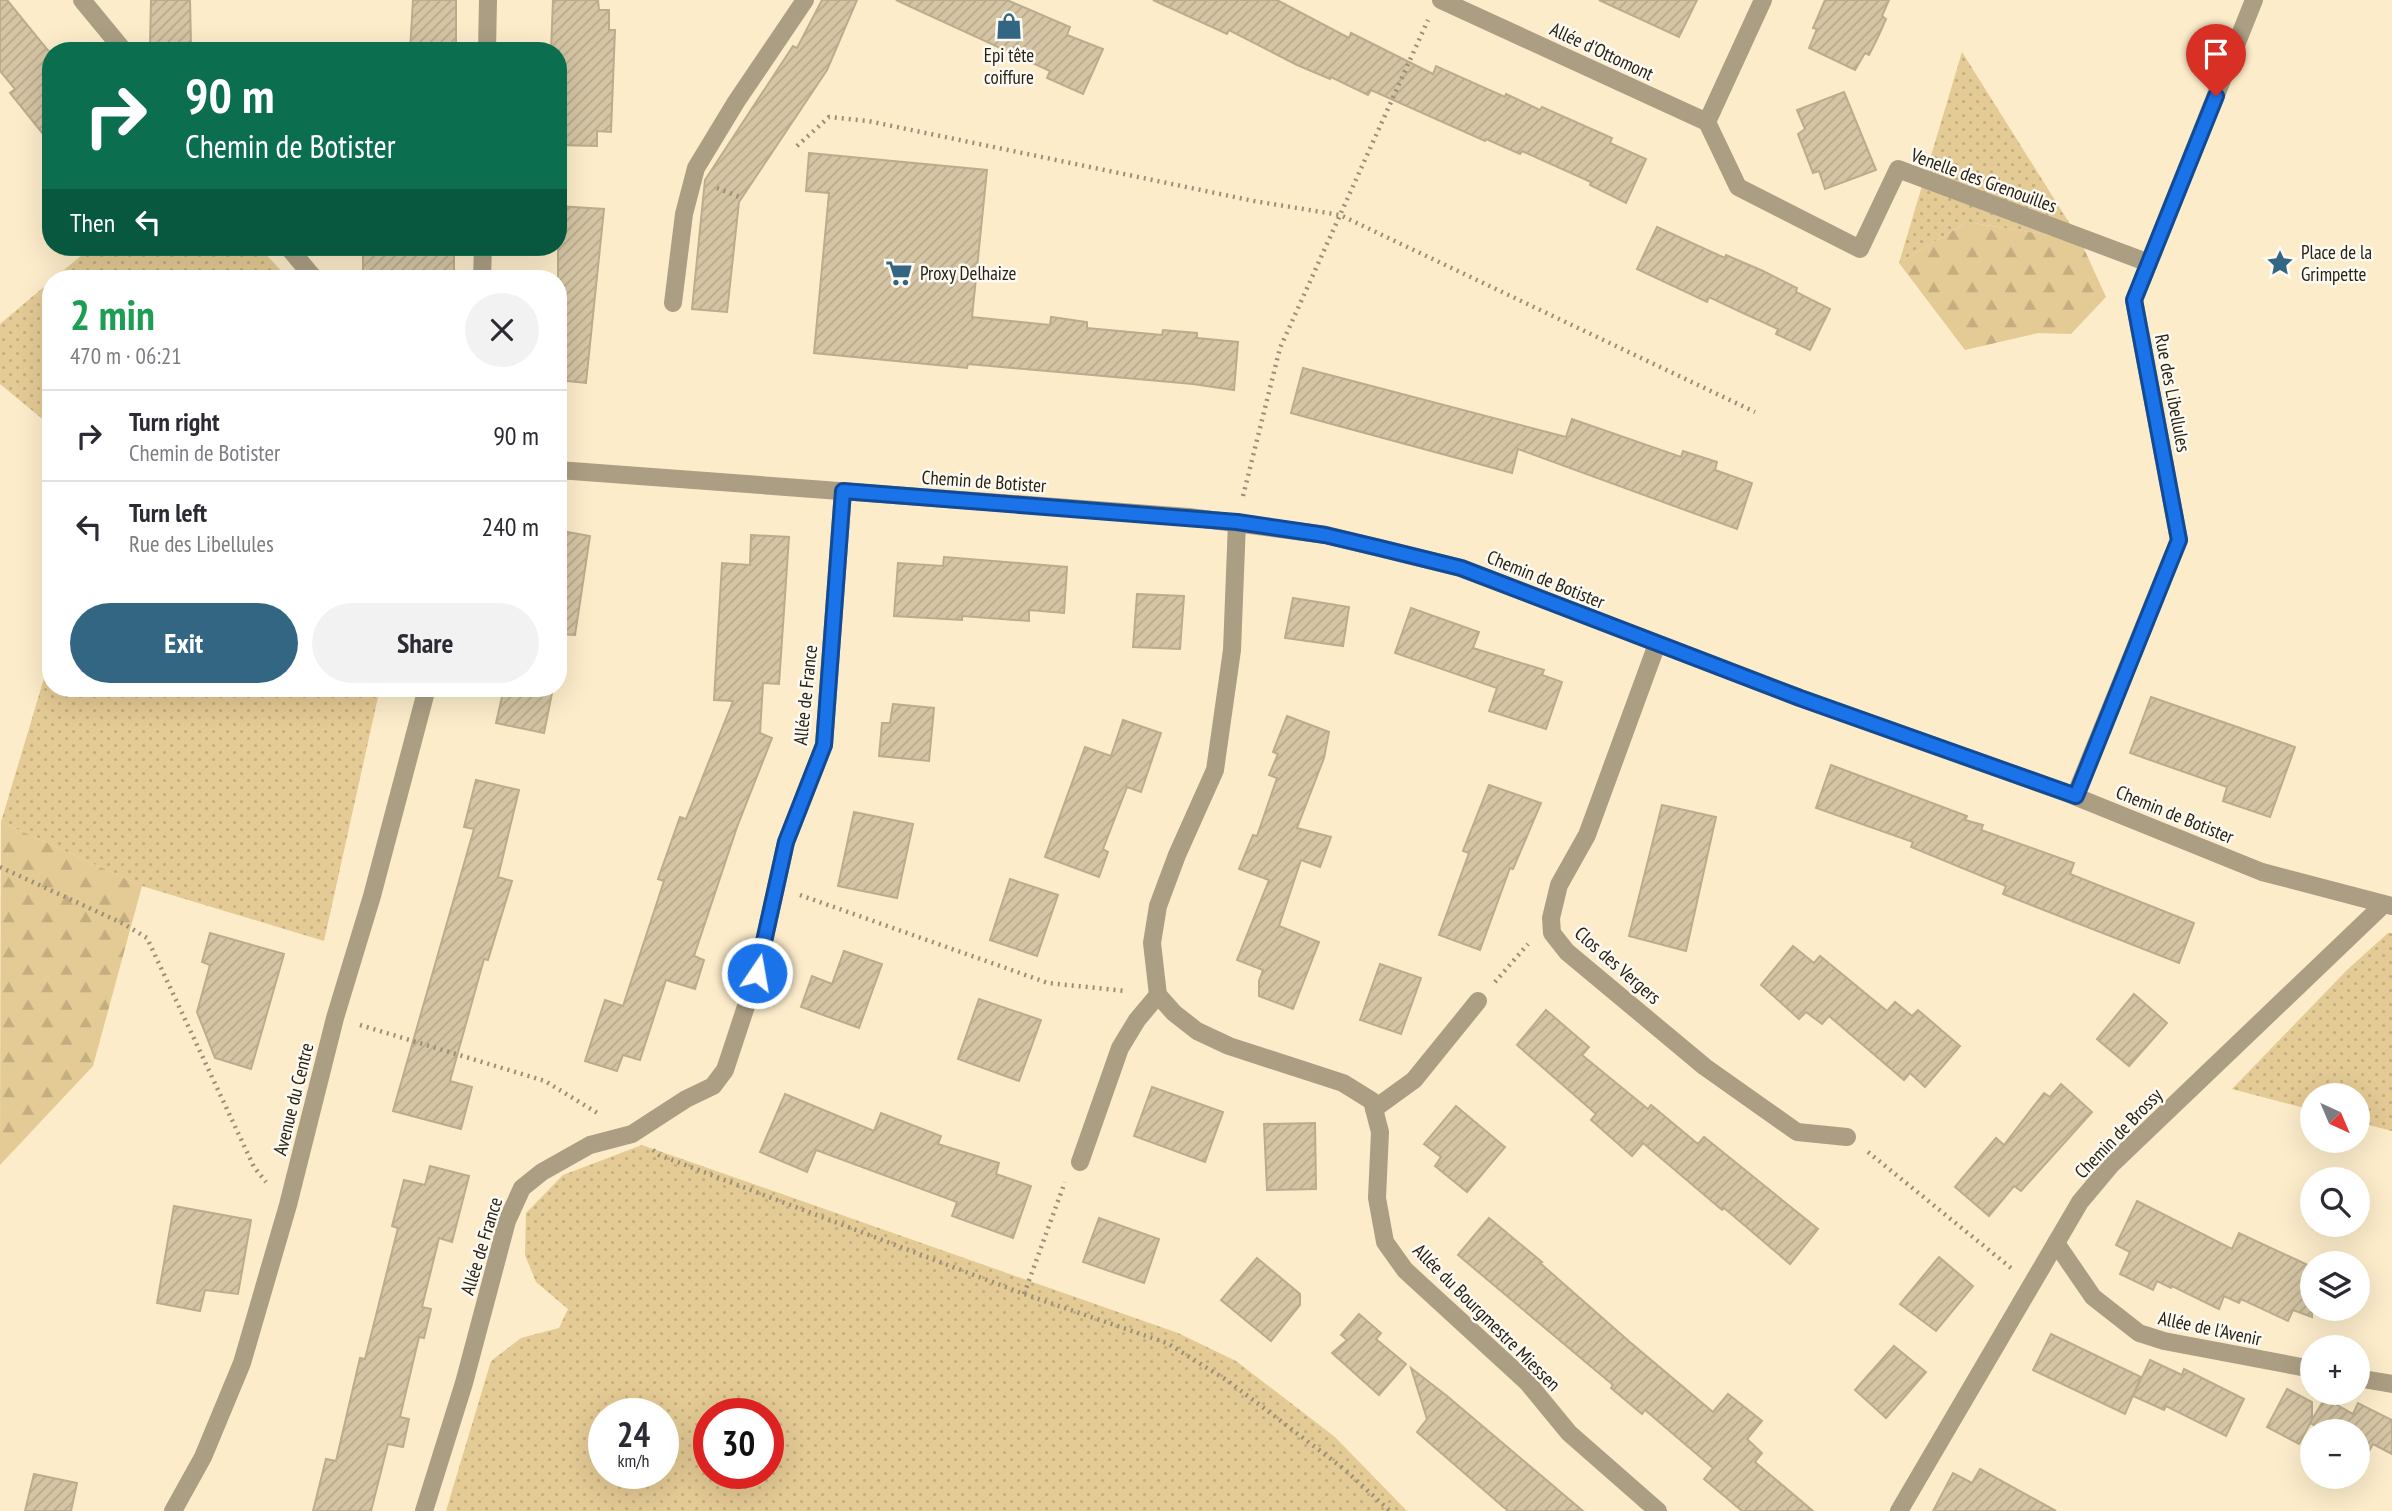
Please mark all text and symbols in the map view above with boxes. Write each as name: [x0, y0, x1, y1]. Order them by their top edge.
shop icon: Epi tête coiffure: [994, 11, 1024, 41]
street label: Allée d'Ottomont: [1546, 17, 1658, 86]
pin: [2186, 24, 2246, 96]
icon: arrive: [2197, 35, 2235, 73]
place label: Epi tête coiffure: [984, 43, 1034, 89]
text: 90 m: [185, 63, 274, 127]
icon: right: [70, 70, 161, 161]
text: Chemin de Botister: [185, 125, 395, 167]
street label: Venelle des Grenouilles: [1907, 142, 2060, 218]
icon: left: [129, 203, 167, 241]
text: Then: [70, 206, 115, 239]
place label: Place de la Grimpette: [2301, 240, 2372, 286]
place icon: Place de la Grimpette: [2265, 248, 2295, 278]
supermarket icon: Proxy Delhaize: [884, 258, 914, 288]
place label: Proxy Delhaize: [920, 261, 1017, 285]
text: 2 min: [70, 287, 155, 342]
button: close: [465, 293, 539, 367]
street label: Rue des Libellules: [2150, 332, 2196, 454]
text: 470 m · 06:21: [70, 341, 182, 370]
text: Turn right: [129, 405, 220, 438]
icon: right: [70, 417, 108, 455]
text: 90 m: [493, 419, 539, 452]
text: Chemin de Botister: [129, 438, 280, 467]
street label: Chemin de Botister: [921, 465, 1048, 497]
text: Turn left: [129, 496, 207, 529]
icon: left: [70, 508, 108, 546]
text: 240 m: [481, 510, 539, 543]
text: Rue des Libellules: [129, 529, 274, 558]
street label: Chemin de Botister: [1484, 544, 1609, 614]
button: Exit: [70, 603, 298, 683]
button: Share: [312, 603, 539, 683]
street label: Allée de France: [788, 643, 822, 746]
street label: Chemin de Botister: [2113, 779, 2238, 849]
street label: Clos des Vergers: [1570, 921, 1666, 1009]
position arrow: [720, 936, 794, 1010]
street label: Avenue du Centre: [267, 1040, 319, 1158]
street label: Chemin de Brossy: [2069, 1082, 2168, 1183]
north arrow: [2300, 1083, 2370, 1153]
map controls: [2300, 1083, 2370, 1489]
button: search: [2300, 1167, 2370, 1237]
street label: Allée de France: [455, 1194, 507, 1298]
street label: Allée du Bourgmestre Miessen: [1408, 1238, 1566, 1396]
button: layers: [2300, 1251, 2370, 1321]
street label: Allée de l'Avenir: [2156, 1305, 2265, 1351]
button: +: [2300, 1335, 2370, 1405]
speed limit sign: 30: [693, 1398, 784, 1489]
text: 24: [617, 1411, 650, 1457]
button: −: [2300, 1419, 2370, 1489]
text: km/h: [618, 1449, 649, 1472]

